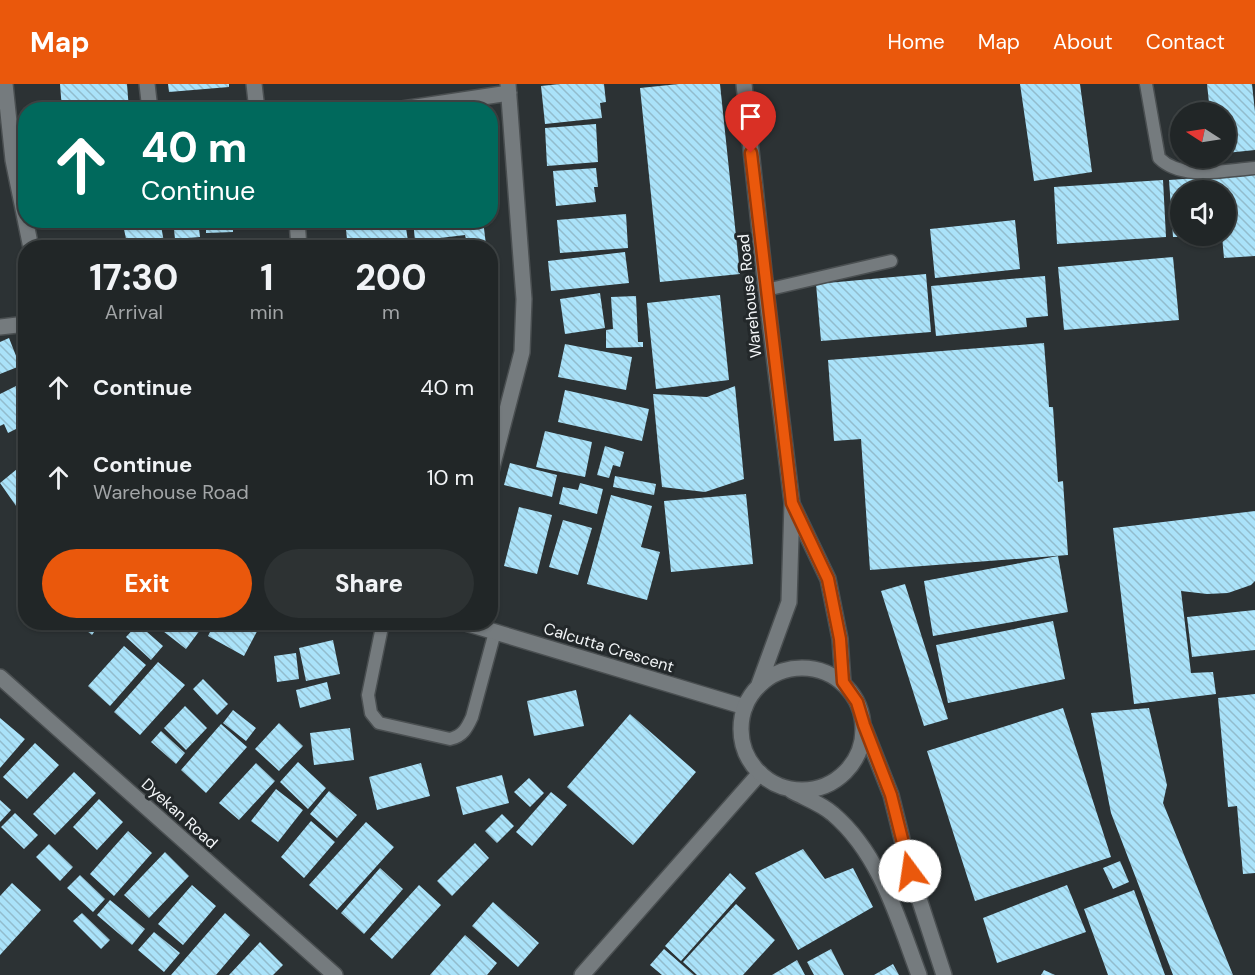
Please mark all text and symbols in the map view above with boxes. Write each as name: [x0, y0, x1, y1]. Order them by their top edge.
text: Map: [30, 24, 90, 61]
text: Home: [887, 28, 945, 56]
text: Map: [978, 28, 1020, 56]
text: About: [1053, 28, 1113, 56]
text: Contact: [1146, 28, 1225, 56]
pin: [725, 91, 776, 153]
icon: arrive: [734, 100, 767, 133]
north arrow: [1170, 102, 1236, 168]
map controls: [1170, 102, 1236, 246]
text: 40 m: [141, 120, 247, 175]
icon: ahead: [42, 126, 120, 204]
text: Continue: [141, 173, 255, 208]
button: sound: [1170, 180, 1236, 246]
street label: Warehouse Road: [733, 233, 766, 359]
text: 17:30: [89, 254, 178, 301]
text: 1: [260, 254, 273, 301]
text: 200: [355, 254, 427, 301]
text: Arrival: [105, 299, 163, 325]
text: min: [250, 299, 284, 325]
text: m: [382, 299, 400, 325]
icon: ahead: [42, 371, 75, 404]
text: Continue: [93, 373, 192, 402]
text: 40 m: [420, 373, 474, 402]
text: Continue: [93, 450, 192, 479]
icon: ahead: [42, 461, 75, 494]
text: 10 m: [427, 463, 474, 492]
text: Warehouse Road: [93, 479, 249, 505]
button: Exit: [42, 549, 252, 618]
button: Share: [264, 549, 474, 618]
street label: Calcutta Crescent: [541, 618, 677, 677]
street label: Dyekan Road: [137, 774, 222, 853]
position arrow: [878, 839, 942, 903]

